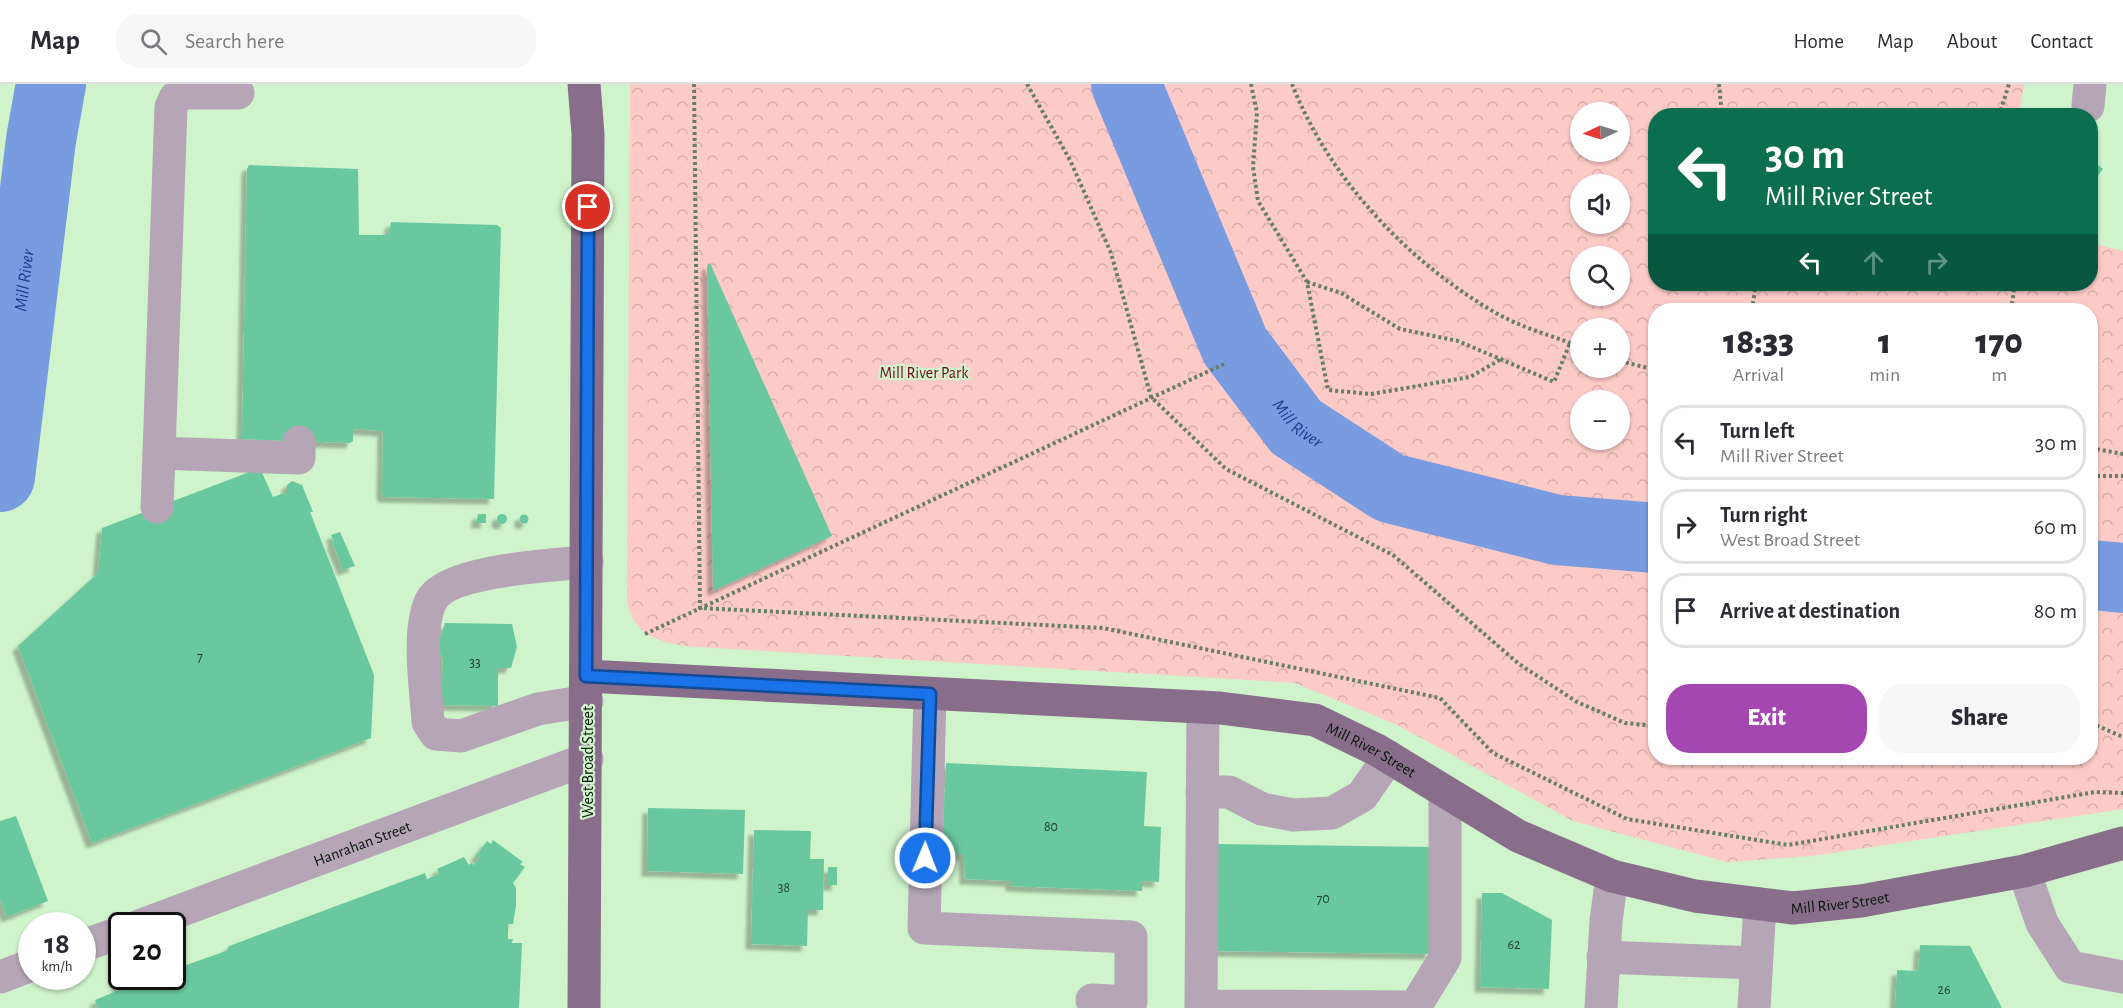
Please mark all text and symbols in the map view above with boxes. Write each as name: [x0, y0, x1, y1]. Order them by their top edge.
search box: [116, 14, 536, 68]
icon: search: [137, 25, 170, 58]
text: Map: [30, 27, 80, 55]
text: Search here: [185, 30, 284, 52]
text: Home: [1793, 31, 1844, 52]
text: Map: [1877, 31, 1914, 52]
text: About: [1947, 31, 1997, 52]
text: Contact: [2030, 31, 2093, 52]
north arrow: [1570, 102, 1630, 162]
map controls: [1570, 102, 1630, 450]
icon: left: [1666, 132, 1744, 210]
text: 30 m: [1765, 134, 1845, 176]
button: sound: [1570, 174, 1630, 234]
pin: [562, 181, 613, 232]
text: Mill River Street: [1765, 183, 1932, 210]
icon: arrive: [571, 190, 604, 223]
button: search: [1570, 246, 1630, 306]
icon: left: [1794, 246, 1827, 279]
icon: ahead: [1857, 246, 1890, 279]
icon: right: [1920, 246, 1953, 279]
water label: Mill River: [12, 247, 38, 313]
button: +: [1570, 318, 1630, 378]
text: 18:33: [1723, 324, 1794, 360]
text: 1: [1878, 324, 1891, 360]
text: 170: [1975, 324, 2023, 360]
park label: Mill River Park: [879, 365, 969, 381]
text: Arrival: [1733, 365, 1784, 385]
text: min: [1869, 365, 1900, 385]
text: m: [1991, 365, 2007, 385]
button: −: [1570, 390, 1630, 450]
water label: Mill River: [1269, 396, 1326, 452]
text: Turn left: [1720, 420, 1794, 442]
icon: left: [1669, 426, 1702, 459]
text: 30 m: [2035, 432, 2077, 454]
text: Mill River Street: [1720, 446, 1844, 466]
text: Turn right: [1720, 504, 1807, 526]
icon: right: [1669, 510, 1702, 543]
text: 60 m: [2034, 516, 2077, 538]
text: West Broad Street: [1720, 530, 1860, 550]
icon: arrive: [1669, 594, 1702, 627]
text: Arrive at destination: [1720, 600, 1900, 622]
text: 80 m: [2034, 600, 2077, 622]
house number: 7: [197, 650, 203, 664]
house number: 33: [469, 656, 481, 670]
button: Exit: [1666, 684, 1867, 753]
button: Share: [1879, 684, 2080, 753]
street label: West Broad Street: [580, 706, 596, 818]
street label: Mill River Street: [1324, 720, 1418, 781]
street label: Hanrahan Street: [312, 818, 413, 869]
house number: 80: [1044, 820, 1058, 834]
position arrow: [893, 826, 957, 890]
house number: 38: [778, 881, 790, 895]
street label: Mill River Street: [1790, 889, 1891, 917]
house number: 70: [1316, 892, 1330, 906]
speed limit sign: 20: [108, 912, 186, 990]
text: 18: [44, 929, 70, 959]
house number: 62: [1508, 938, 1520, 952]
text: km/h: [42, 959, 72, 974]
house number: 26: [1938, 983, 1950, 997]

